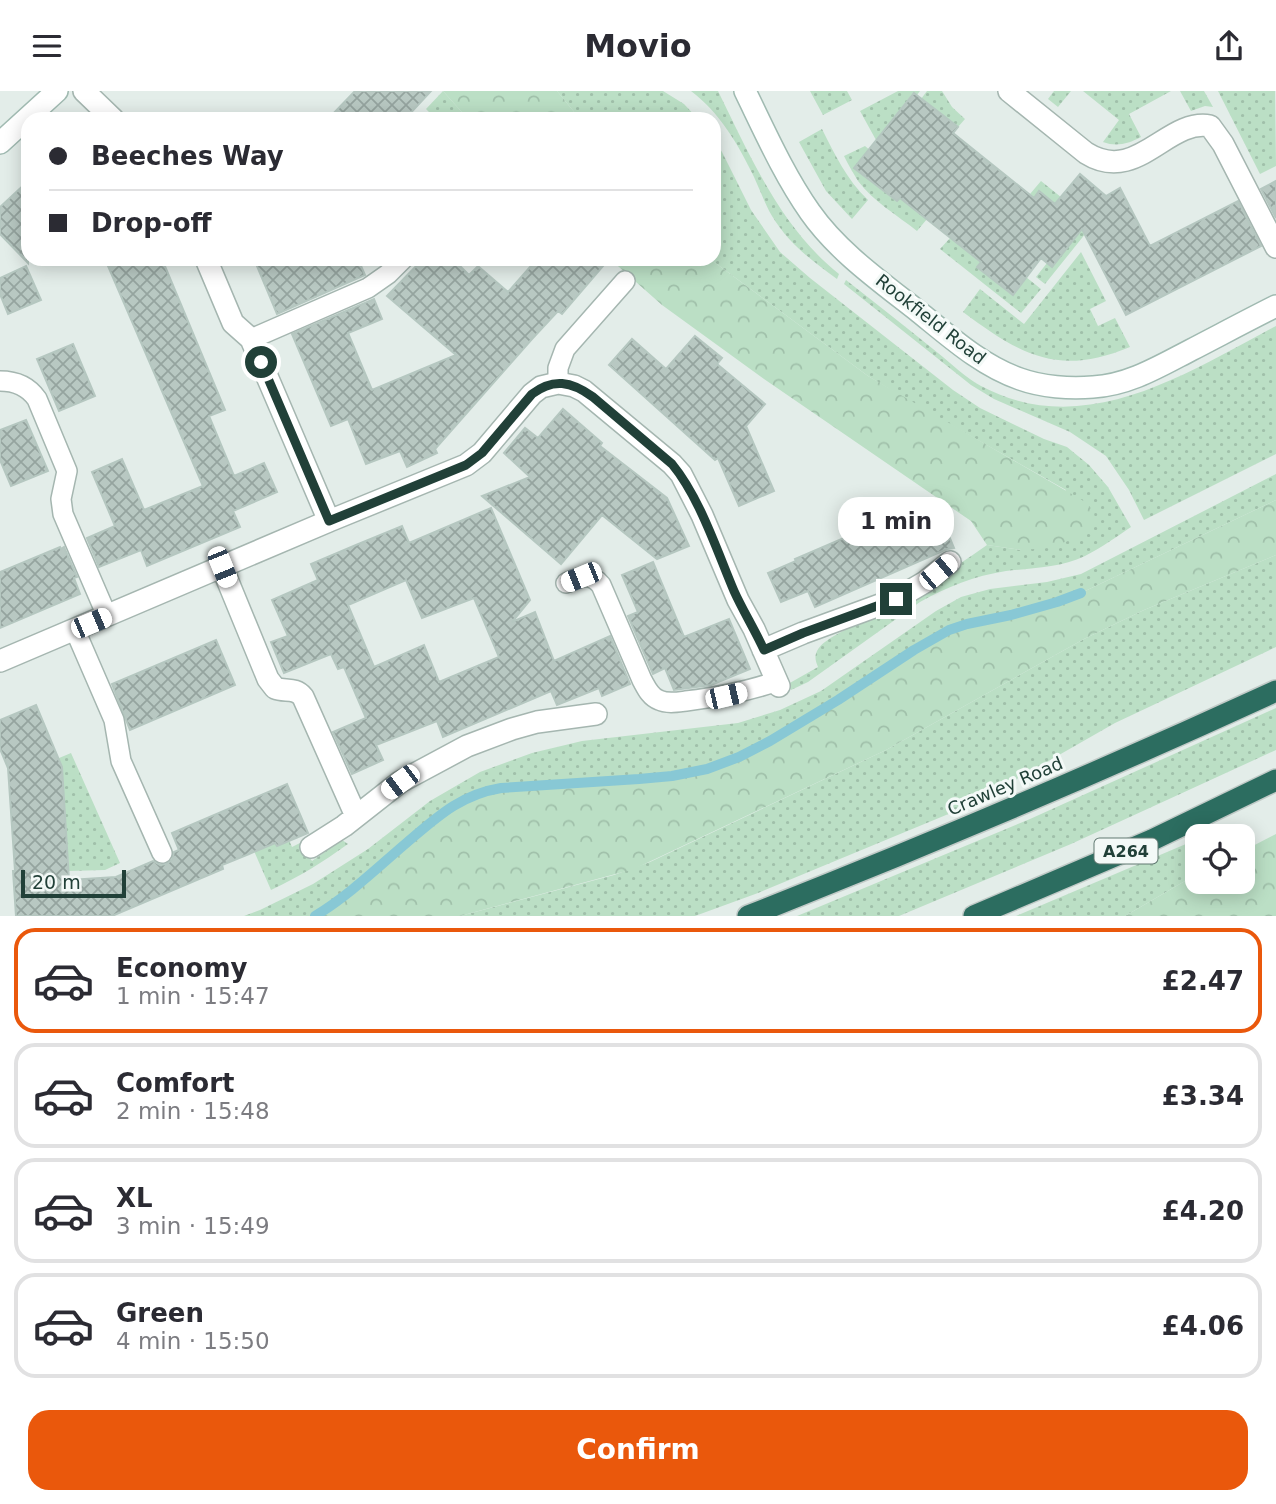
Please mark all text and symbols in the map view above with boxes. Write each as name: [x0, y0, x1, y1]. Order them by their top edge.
icon: menu: [28, 27, 66, 65]
text: Movio: [584, 27, 692, 65]
icon: share: [1210, 27, 1248, 65]
text: Beeches Way: [91, 141, 284, 171]
text: Drop-off: [91, 208, 212, 238]
street label: Rookfield Road: [872, 270, 990, 368]
route start: [245, 346, 277, 378]
callout: 1 min: [838, 497, 954, 547]
text: 1 min: [860, 508, 932, 534]
car: [205, 544, 240, 590]
car: [916, 550, 961, 594]
car: [558, 559, 605, 595]
route end: [880, 583, 912, 615]
car: [68, 605, 115, 641]
car: [704, 681, 749, 711]
street label: Crawley Road: [944, 752, 1066, 820]
car: [377, 761, 424, 803]
map controls: [1185, 824, 1255, 894]
button: locate: [1185, 824, 1255, 894]
road number: A264: [1094, 839, 1158, 863]
scale bar: [21, 867, 126, 899]
text: 20 m: [32, 871, 81, 893]
icon: car: [32, 949, 95, 1012]
text: Economy: [116, 953, 247, 983]
text: £2.47: [1162, 966, 1244, 996]
text: 1 min · 15:47: [116, 983, 270, 1009]
icon: car: [32, 1064, 95, 1127]
text: Comfort: [116, 1068, 234, 1098]
text: £3.34: [1162, 1081, 1244, 1111]
text: 2 min · 15:48: [116, 1098, 270, 1124]
icon: car: [32, 1179, 95, 1242]
text: XL: [116, 1183, 153, 1213]
text: £4.20: [1162, 1196, 1244, 1226]
text: 3 min · 15:49: [116, 1213, 270, 1239]
icon: car: [32, 1294, 95, 1357]
text: Green: [116, 1298, 204, 1328]
text: £4.06: [1162, 1311, 1244, 1341]
text: 4 min · 15:50: [116, 1328, 270, 1354]
button: Confirm: [28, 1410, 1248, 1490]

